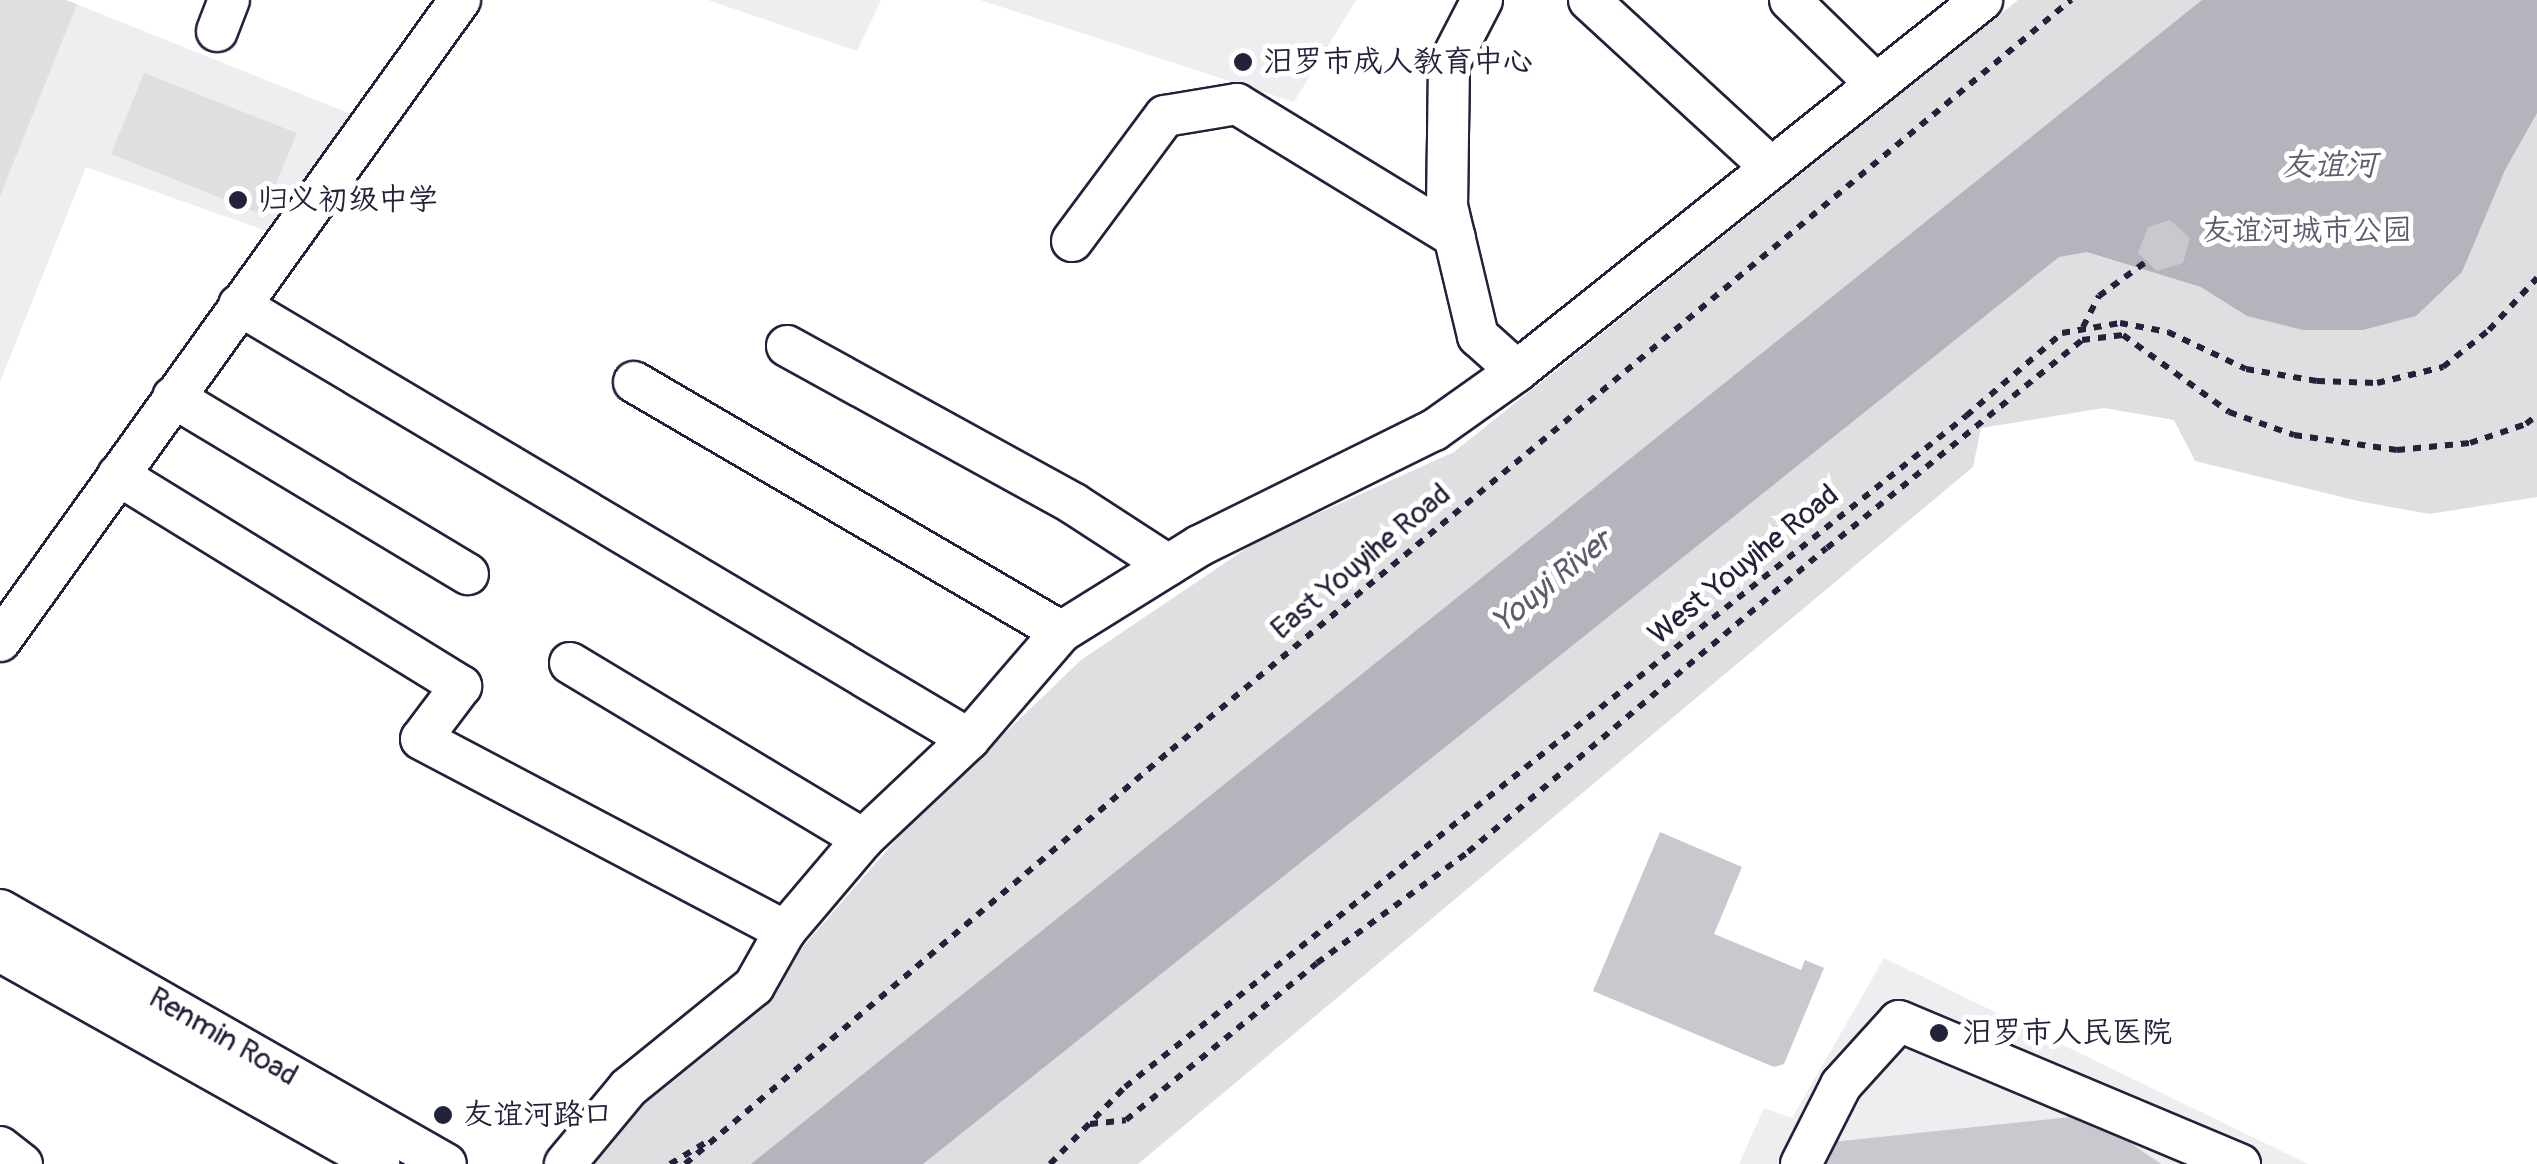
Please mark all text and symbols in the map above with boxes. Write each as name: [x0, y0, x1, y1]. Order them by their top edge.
place label: 汨罗市成人教育中心: [1263, 44, 1533, 80]
marker: 汨罗市成人教育中心: [1232, 51, 1254, 73]
water label: 友谊河: [2281, 146, 2377, 184]
place label: 归义初级中学: [258, 182, 438, 218]
marker: 归义初级中学: [227, 189, 249, 211]
park label: 友谊河城市公园: [2202, 213, 2412, 249]
street label: East Youyihe Road: [1264, 476, 1458, 648]
street label: West Youyihe Road: [1642, 477, 1846, 653]
water label: Youyi River: [1485, 522, 1619, 642]
street label: Renmin Road: [142, 980, 304, 1094]
place label: 汨罗市人民医院: [1962, 1015, 2172, 1051]
marker: 汨罗市人民医院: [1926, 1020, 1952, 1046]
place label: 友谊河路口: [463, 1097, 613, 1133]
marker: 友谊河路口: [432, 1104, 454, 1126]

